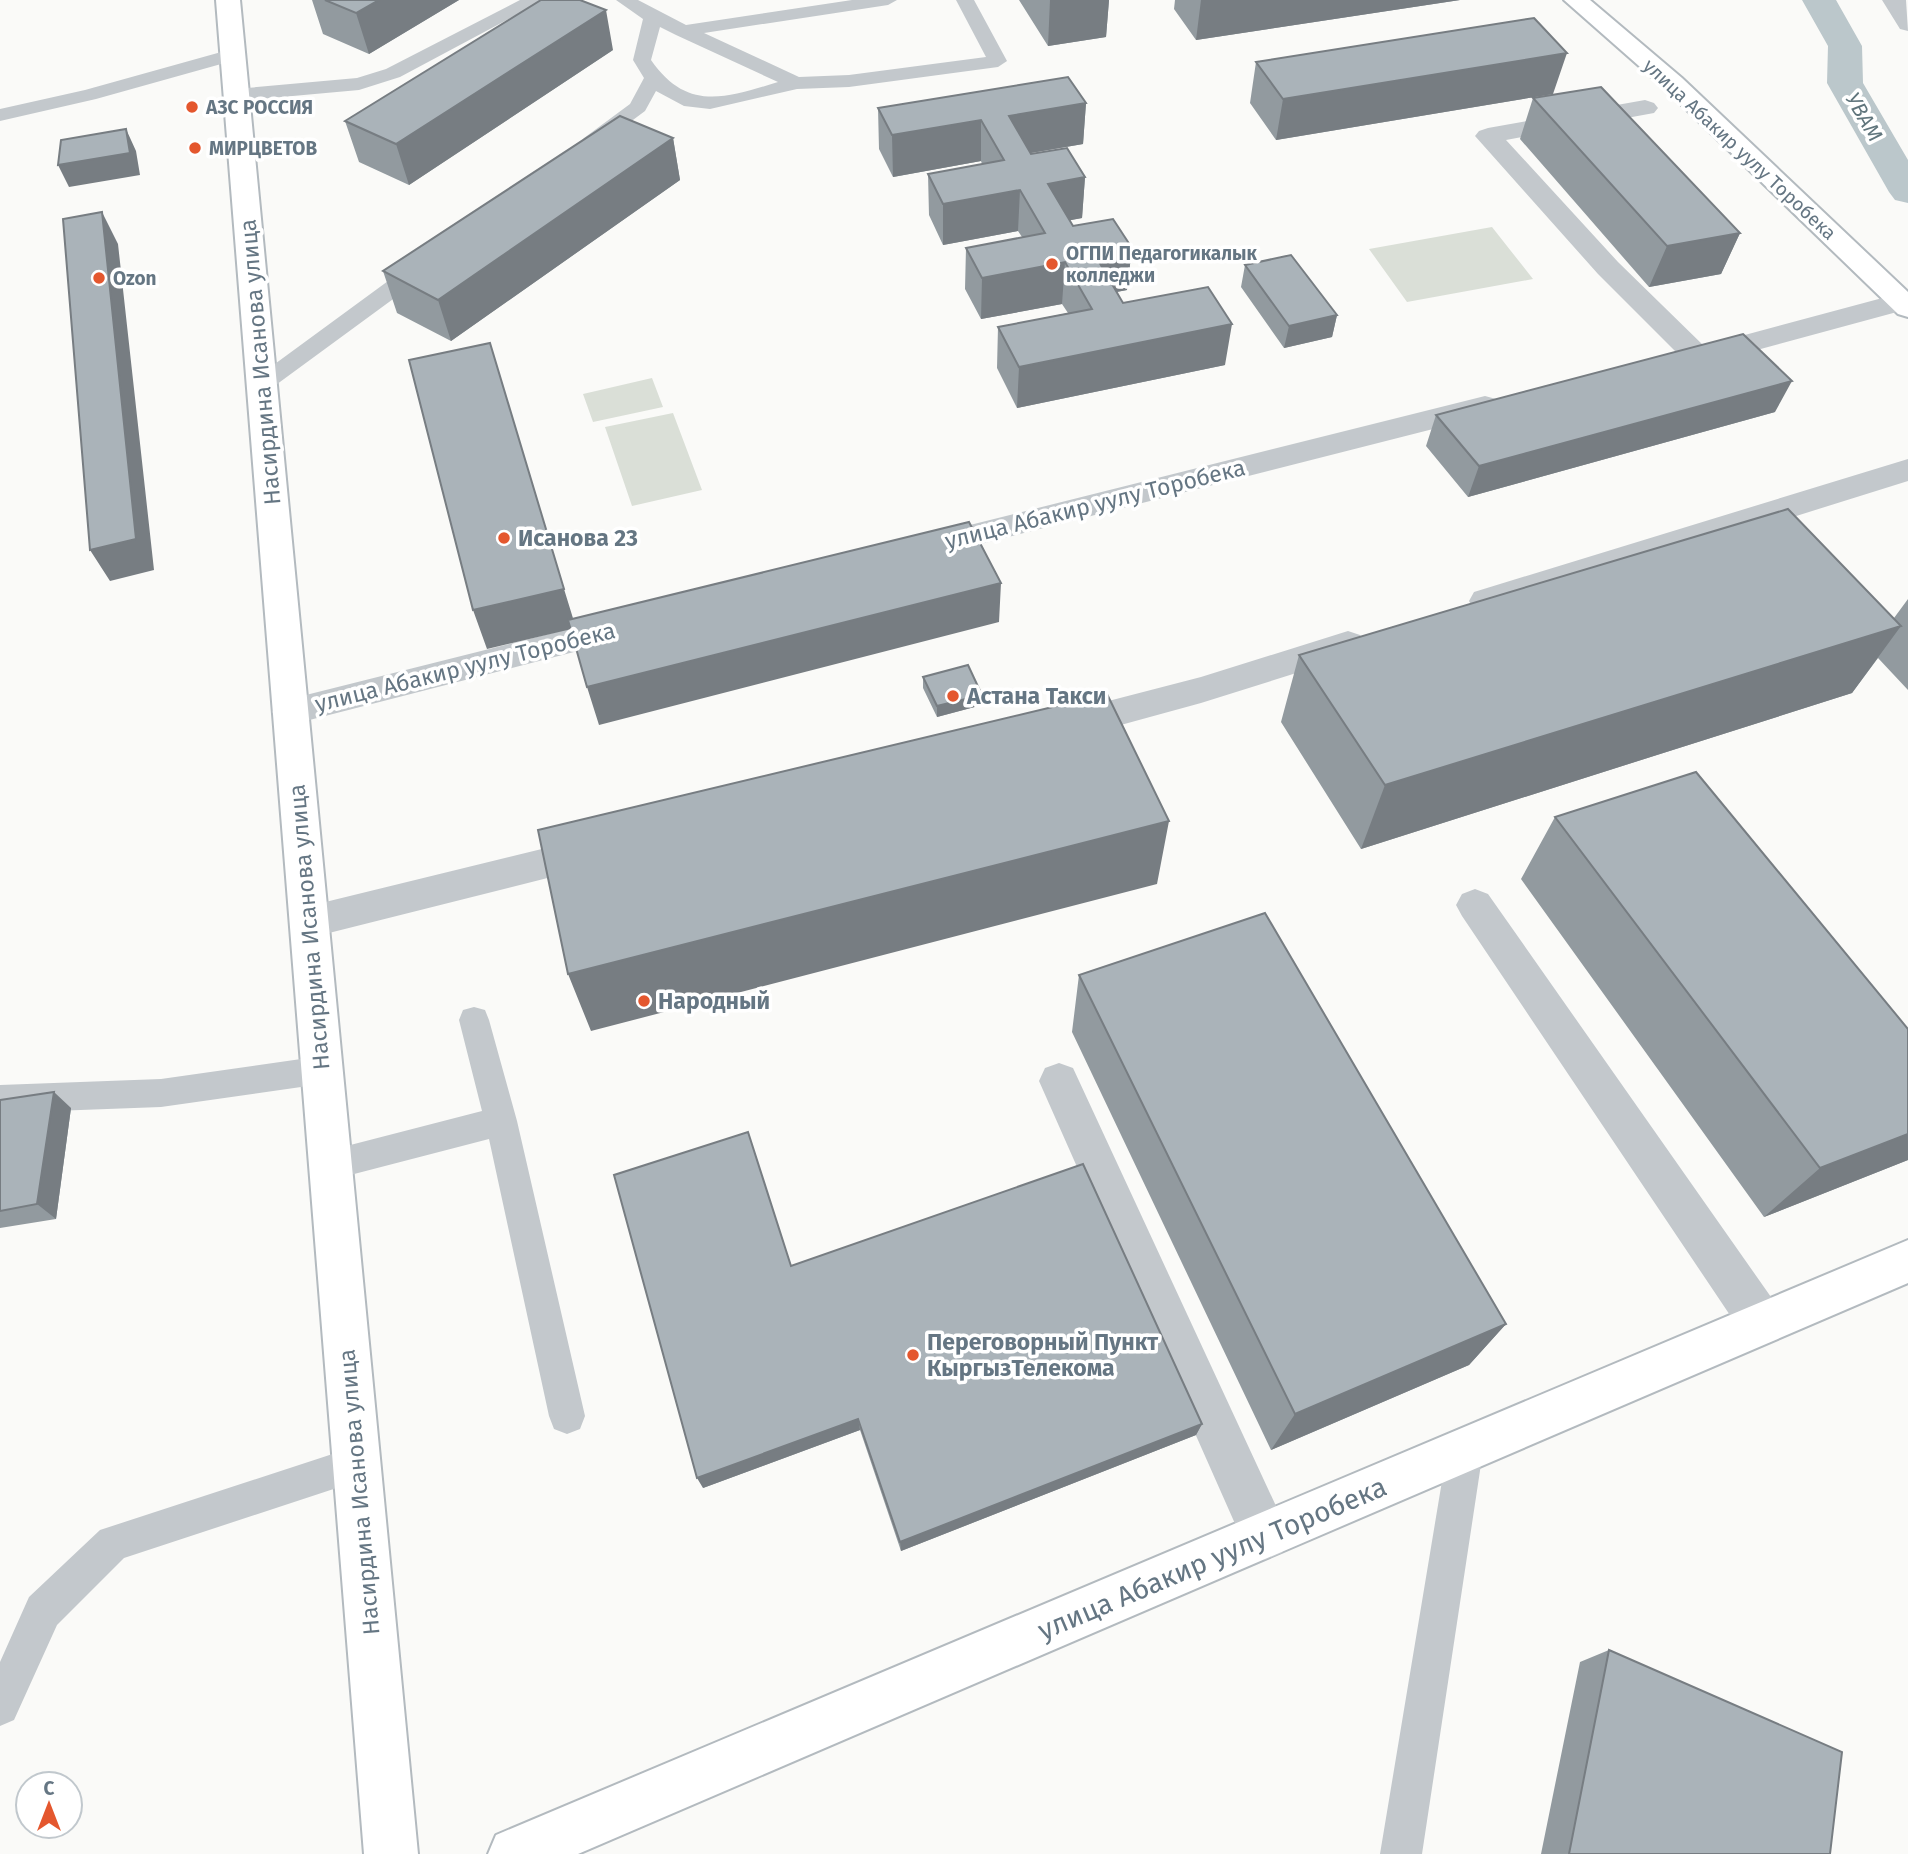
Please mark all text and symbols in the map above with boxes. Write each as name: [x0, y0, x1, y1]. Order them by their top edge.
street label: улица Абакир уулу Торобека: [1639, 54, 1841, 245]
water label: УВАМ: [1840, 88, 1888, 146]
place label: АЗС РОССИЯ: [205, 96, 313, 119]
marker: АЗС РОССИЯ: [184, 99, 200, 115]
place label: МИРЦВЕТОВ: [209, 137, 317, 160]
marker: МИРЦВЕТОВ: [187, 140, 203, 156]
street label: Насирдина Исанова улица: [234, 218, 286, 506]
place label: ОГПИ Педагогикалык колледжи: [1066, 242, 1258, 287]
marker: ОГПИ Педагогикалык колледжи: [1044, 256, 1060, 272]
place label: Ozon: [113, 267, 157, 290]
marker: Ozon: [91, 270, 107, 286]
street label: улица Абакир уулу Торобека: [942, 453, 1248, 555]
place label: Исанова 23: [518, 524, 638, 552]
marker: Исанова 23: [496, 530, 512, 546]
street label: улица Абакир уулу Торобека: [312, 616, 618, 718]
place label: Астана Такси: [966, 682, 1106, 710]
marker: Астана Такси: [945, 688, 961, 704]
street label: Насирдина Исанова улица: [283, 783, 335, 1071]
place label: Народный: [658, 987, 770, 1015]
marker: Народный: [636, 993, 652, 1009]
place label: Переговорный Пункт КыргызТелекома: [927, 1328, 1158, 1382]
marker: Переговорный Пункт КыргызТелекома: [905, 1347, 921, 1363]
street label: Насирдина Исанова улица: [333, 1348, 385, 1636]
street label: улица Абакир уулу Торобека: [1033, 1470, 1392, 1647]
north arrow: [14, 1770, 84, 1840]
text: С: [44, 1777, 55, 1800]

